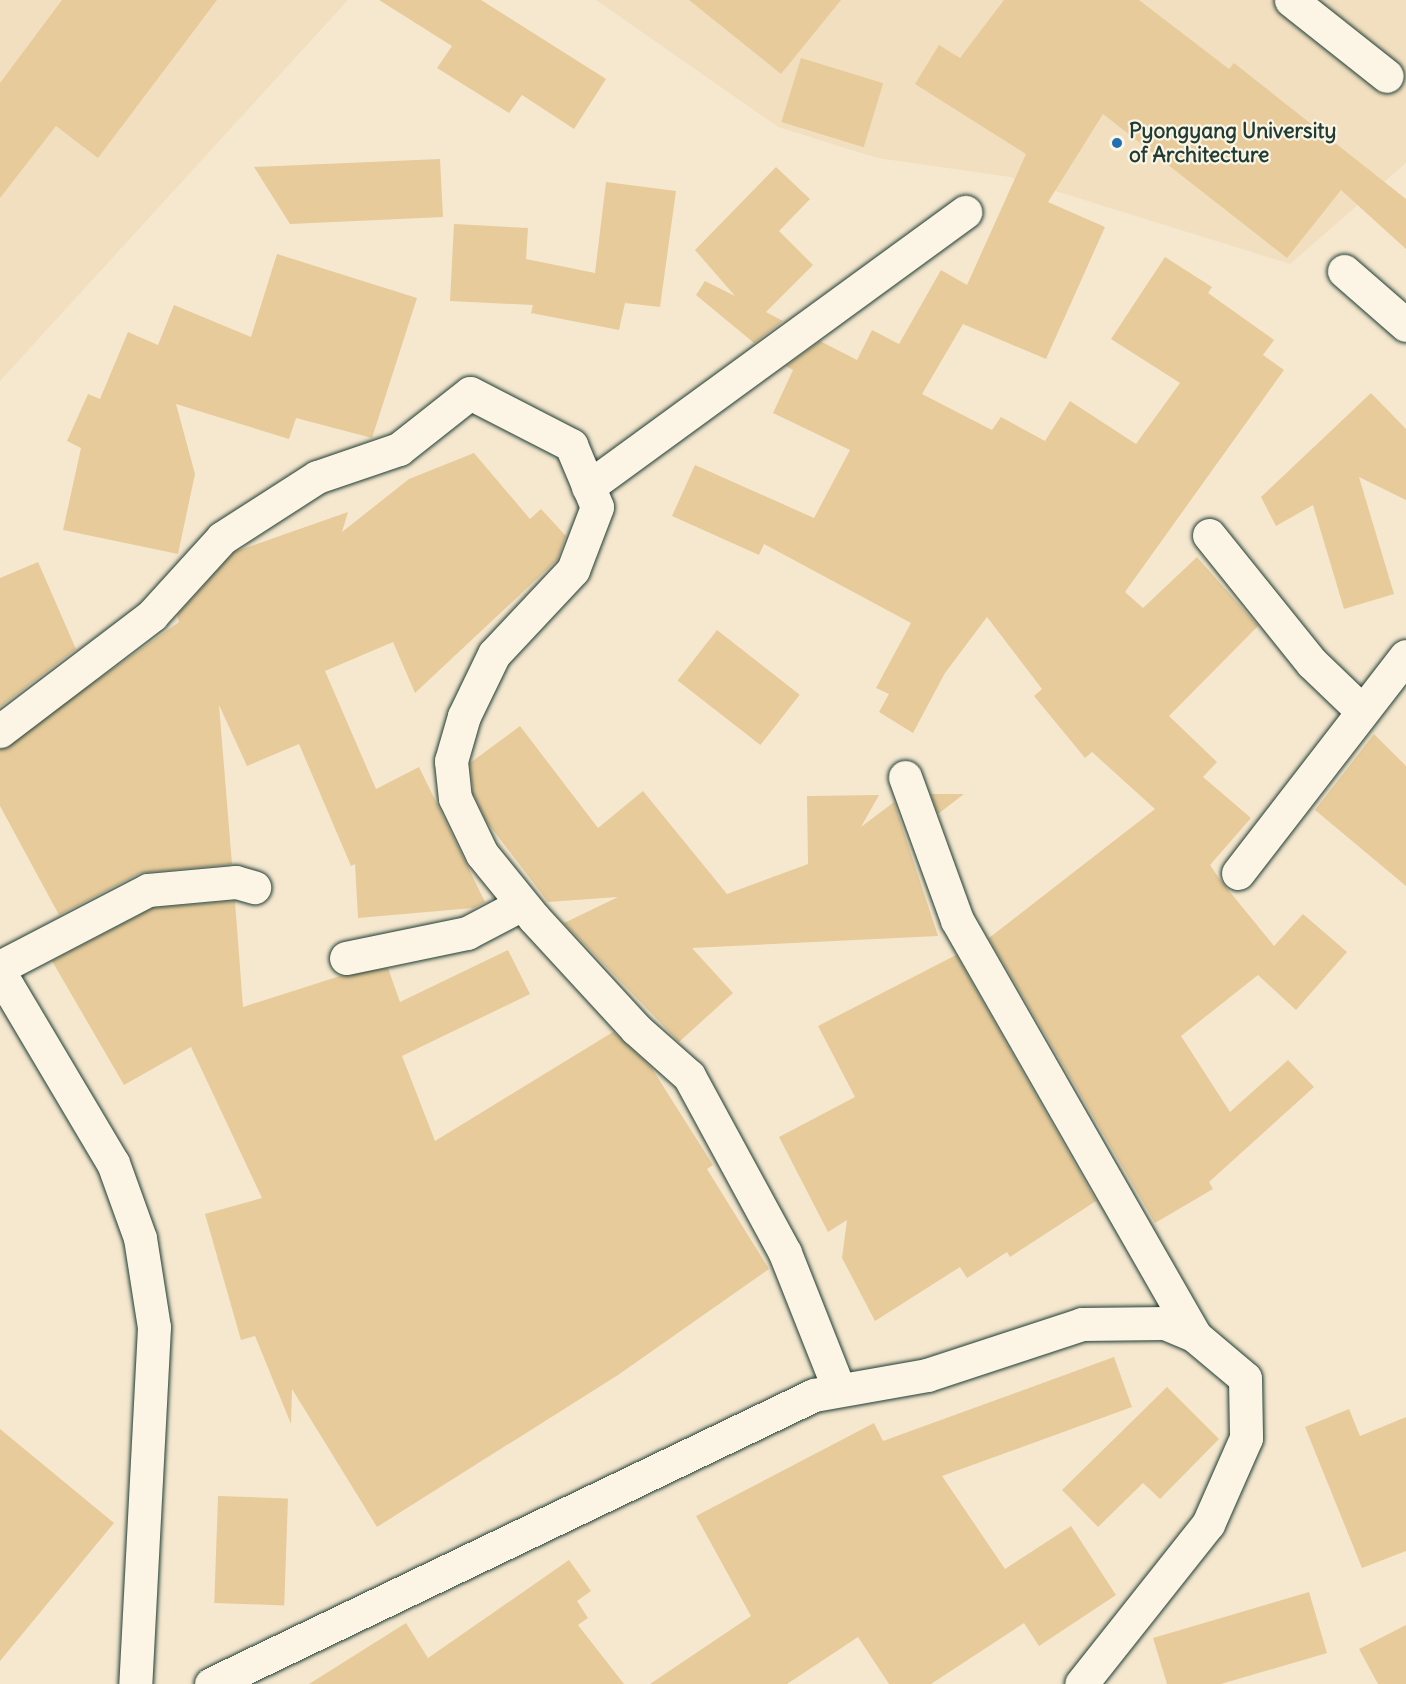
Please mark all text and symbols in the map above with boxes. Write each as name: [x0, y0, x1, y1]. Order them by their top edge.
place label: Pyongyang University of Architecture: [1129, 118, 1336, 168]
marker: Pyongyang University of Architecture: [1110, 136, 1124, 150]

